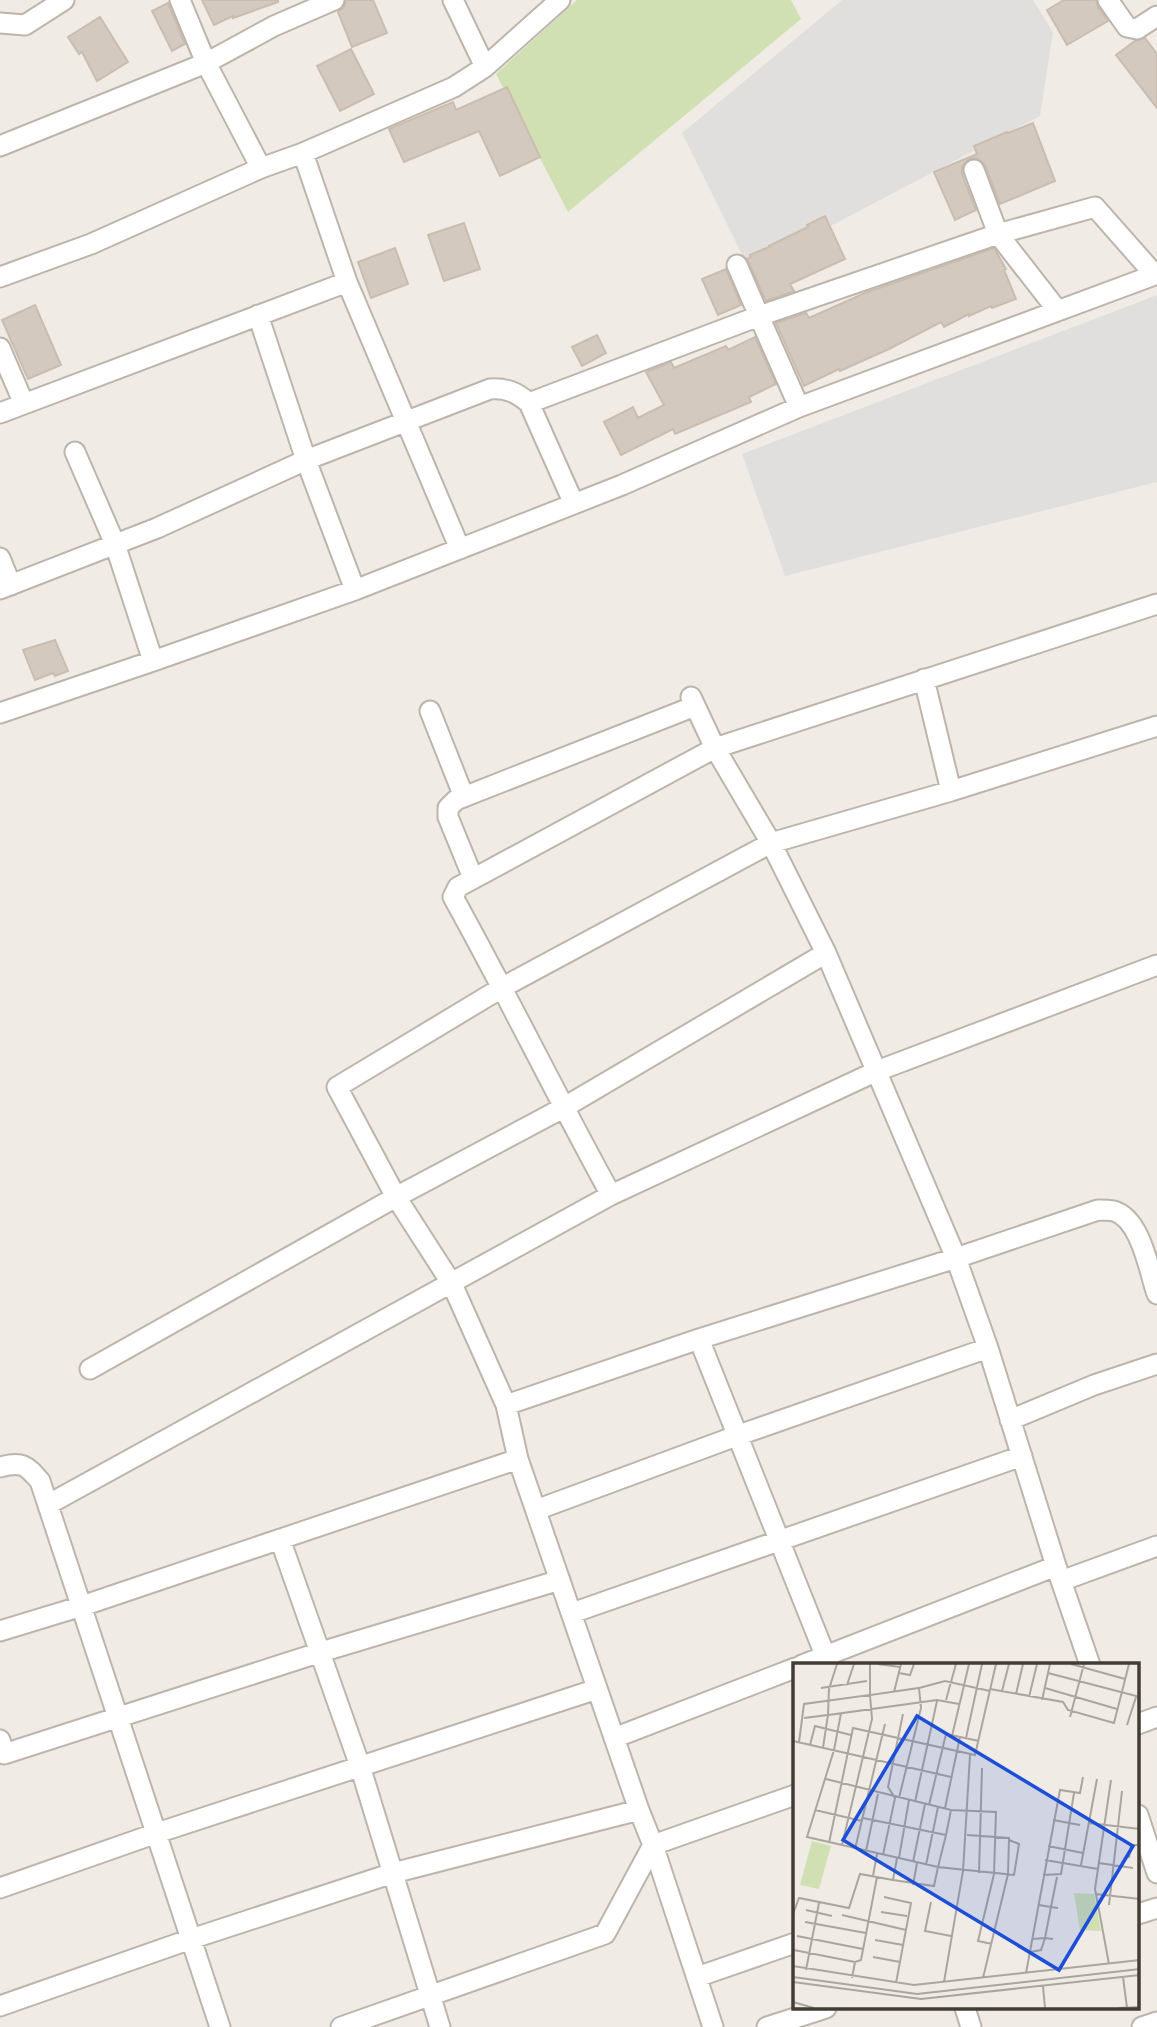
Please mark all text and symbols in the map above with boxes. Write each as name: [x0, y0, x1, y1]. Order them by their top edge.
inset map: [793, 1663, 1140, 2010]

